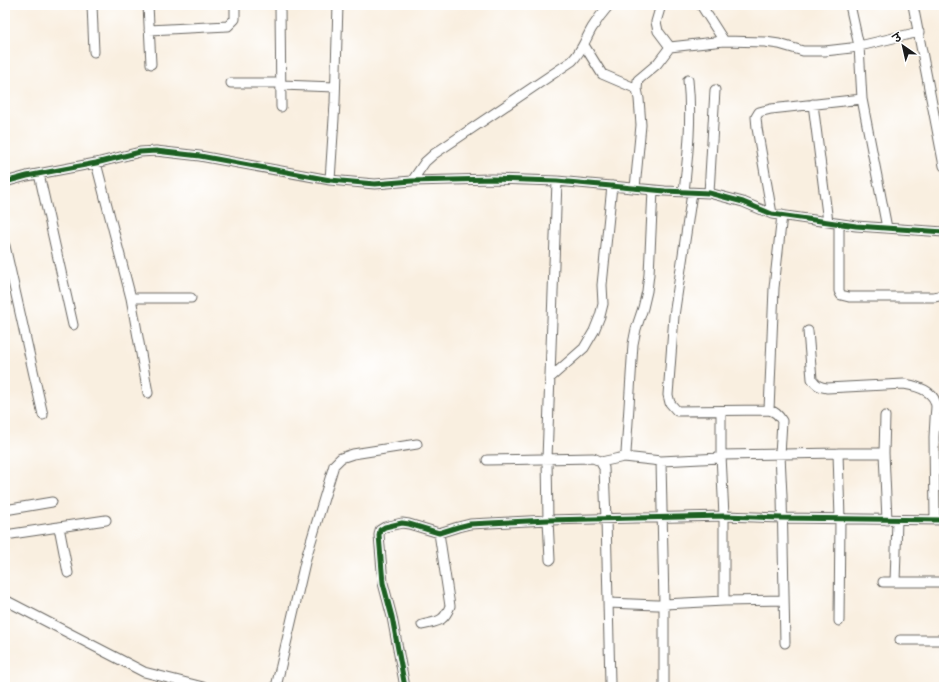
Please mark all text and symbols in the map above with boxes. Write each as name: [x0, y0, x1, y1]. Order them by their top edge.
north arrow: [883, 26, 923, 66]
text: उ: [890, 29, 906, 46]

